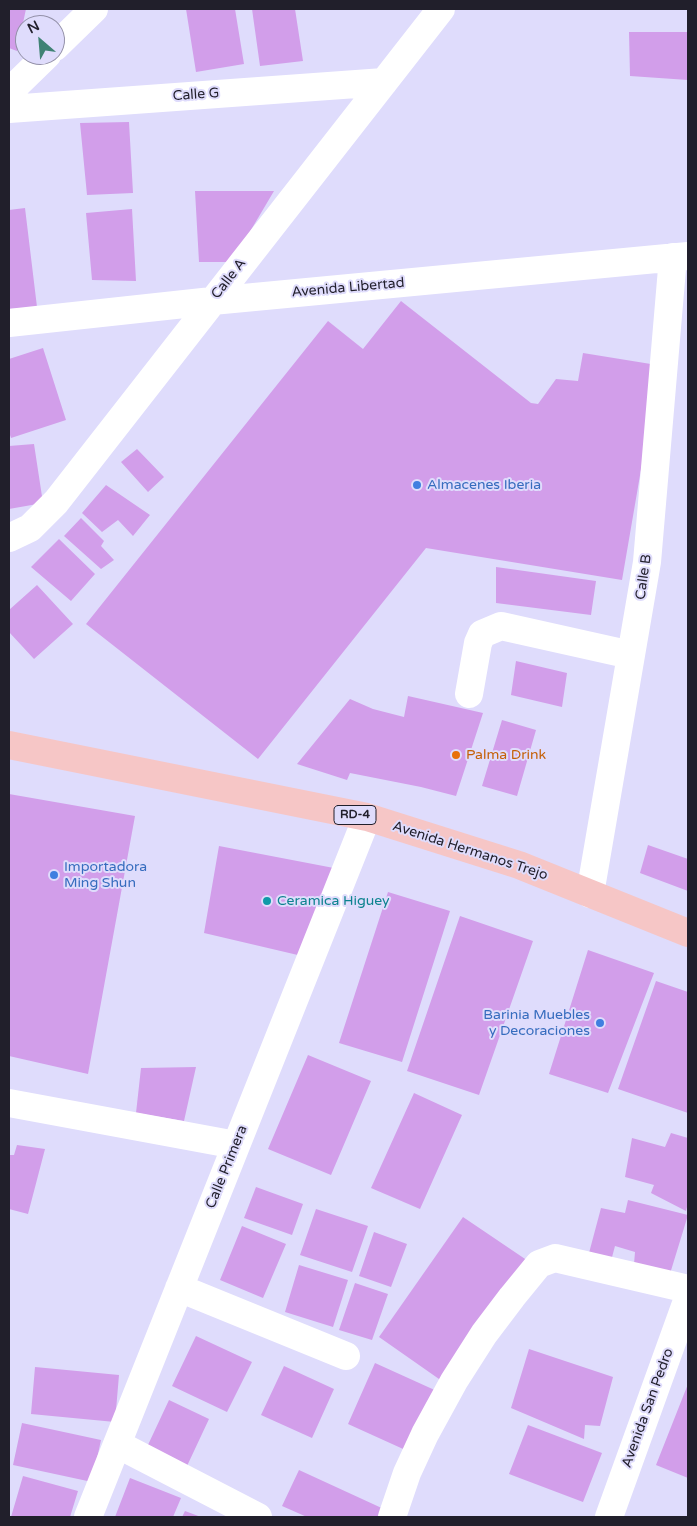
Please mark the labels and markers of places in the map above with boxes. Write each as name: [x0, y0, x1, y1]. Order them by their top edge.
place label: Almacenes Iberia: [427, 477, 541, 493]
marker: Almacenes Iberia: [411, 479, 423, 491]
place label: Palma Drink: [466, 747, 546, 763]
marker: Palma Drink: [450, 749, 462, 761]
place label: Importadora Ming Shun: [64, 859, 147, 892]
marker: Importadora Ming Shun: [48, 869, 60, 881]
place label: Ceramica Higuey: [277, 893, 390, 909]
marker: Ceramica Higuey: [261, 895, 273, 907]
place label: Barinia Muebles y Decoraciones: [483, 1007, 590, 1040]
marker: Barinia Muebles y Decoraciones: [594, 1017, 606, 1029]

